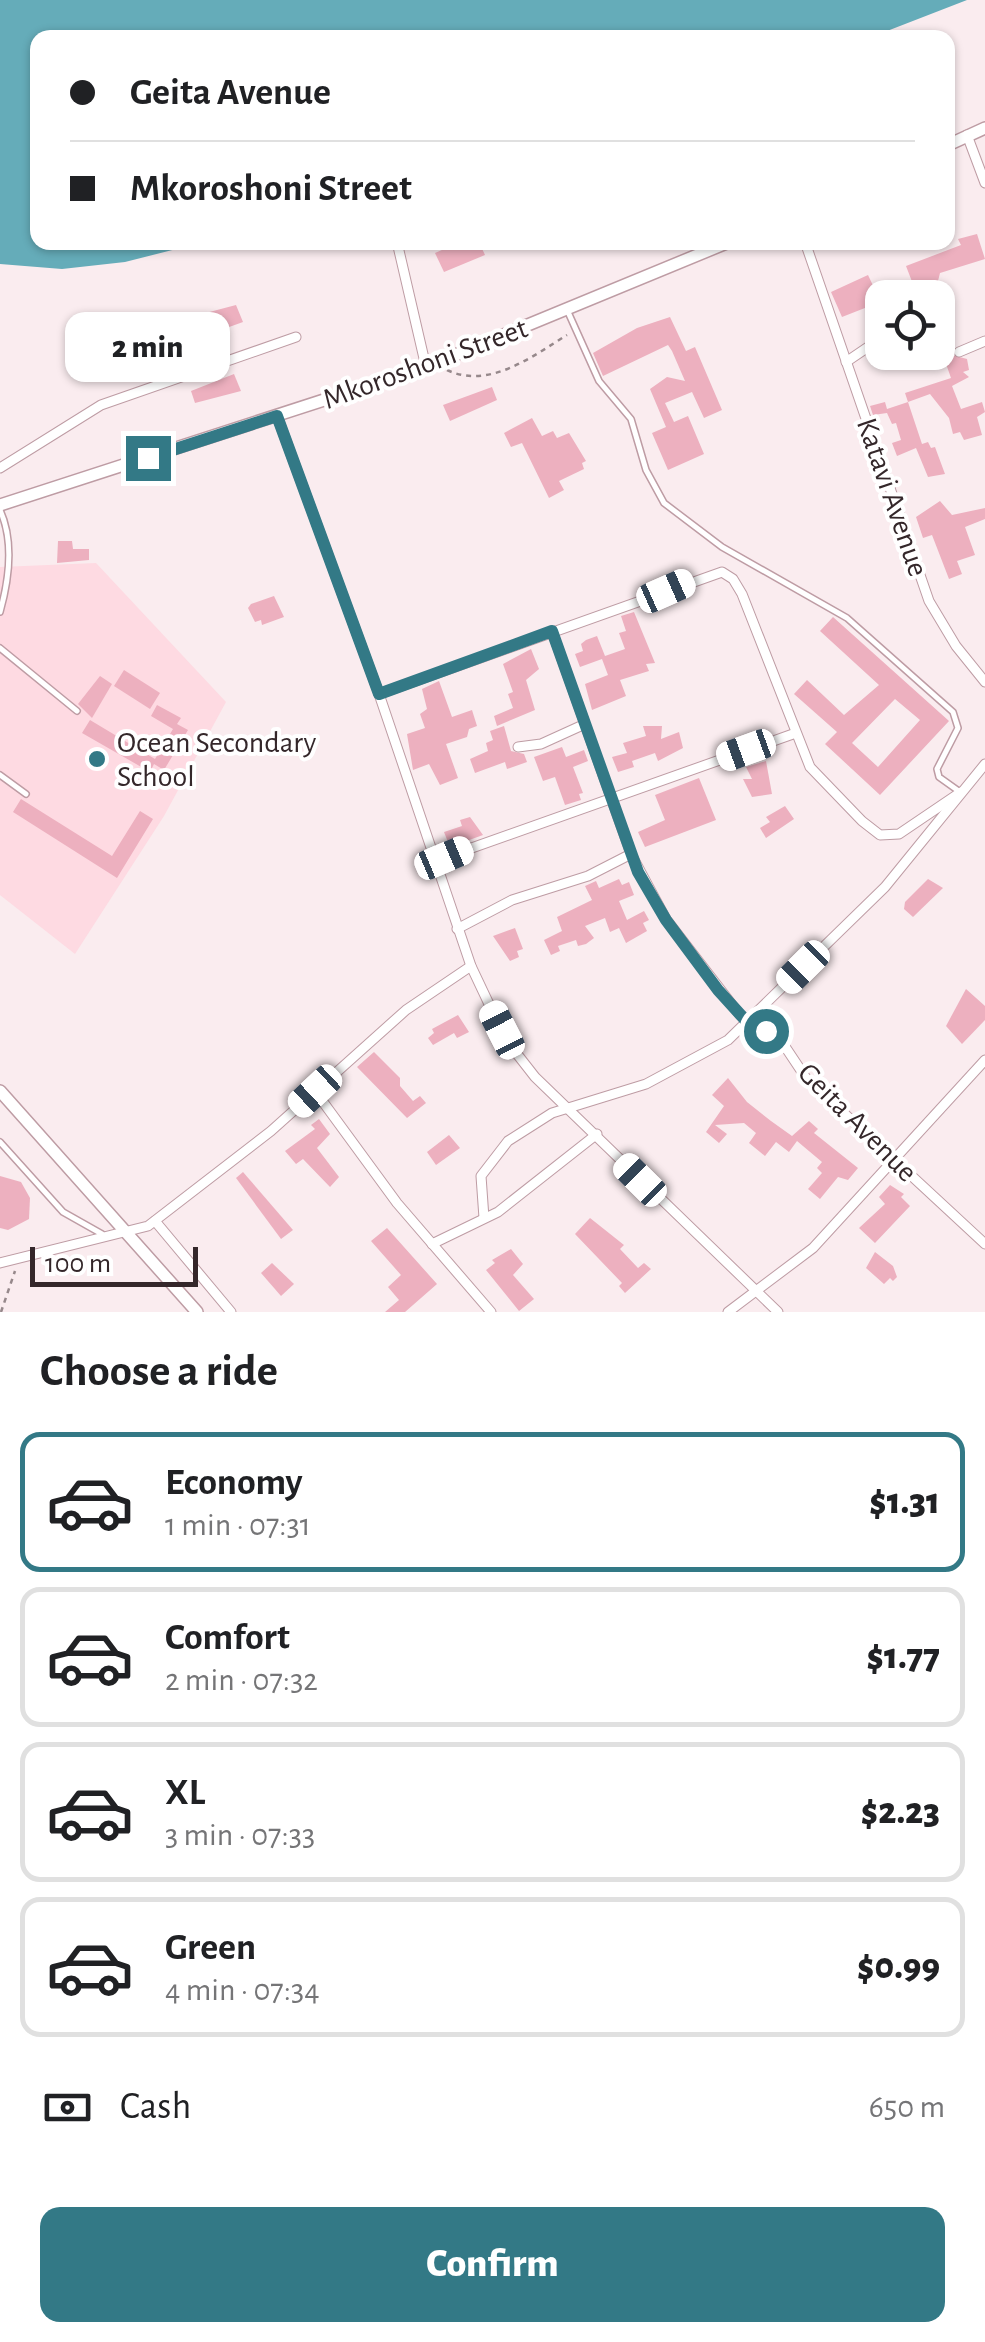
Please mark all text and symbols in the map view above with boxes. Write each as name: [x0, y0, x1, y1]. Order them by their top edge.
text: Geita Avenue: [130, 74, 331, 112]
text: Mkoroshoni Street: [130, 170, 412, 208]
map controls: [865, 280, 955, 370]
button: locate: [865, 280, 955, 370]
callout: 2 min: [66, 313, 230, 383]
street label: Mkoroshoni Street: [319, 313, 532, 415]
text: 2 min: [112, 331, 183, 363]
street label: Katavi Avenue: [851, 414, 933, 580]
route end: [126, 436, 171, 481]
car: [632, 565, 700, 617]
car: [713, 726, 779, 774]
place label: Ocean Secondary School: [117, 728, 316, 792]
marker: Ocean Secondary School: [86, 748, 108, 770]
car: [411, 832, 477, 884]
car: [771, 935, 835, 999]
car: [475, 996, 529, 1064]
route start: [744, 1009, 789, 1054]
street label: Geita Avenue: [792, 1058, 922, 1188]
car: [283, 1060, 347, 1122]
car: [608, 1148, 672, 1212]
scale bar: [30, 1242, 198, 1286]
text: 100 m: [45, 1250, 111, 1278]
text: Choose a ride: [40, 1349, 278, 1394]
icon: car: [45, 1457, 135, 1547]
text: Economy: [165, 1464, 303, 1502]
text: $1.31: [869, 1483, 940, 1521]
text: 1 min · 07:31: [165, 1509, 311, 1541]
icon: car: [45, 1612, 135, 1702]
text: Comfort: [165, 1619, 290, 1657]
text: $1.77: [867, 1638, 940, 1676]
text: 2 min · 07:32: [165, 1664, 318, 1696]
icon: car: [45, 1767, 135, 1857]
text: XL: [165, 1774, 205, 1812]
text: $2.23: [861, 1793, 940, 1831]
text: 3 min · 07:33: [165, 1819, 315, 1851]
icon: car: [45, 1922, 135, 2012]
text: Green: [165, 1929, 256, 1967]
text: $0.99: [857, 1948, 940, 1986]
text: 4 min · 07:34: [165, 1974, 320, 2006]
icon: cash: [40, 2080, 95, 2135]
text: Cash: [120, 2088, 191, 2126]
text: 650 m: [869, 2091, 945, 2123]
button: Confirm: [40, 2207, 945, 2322]

